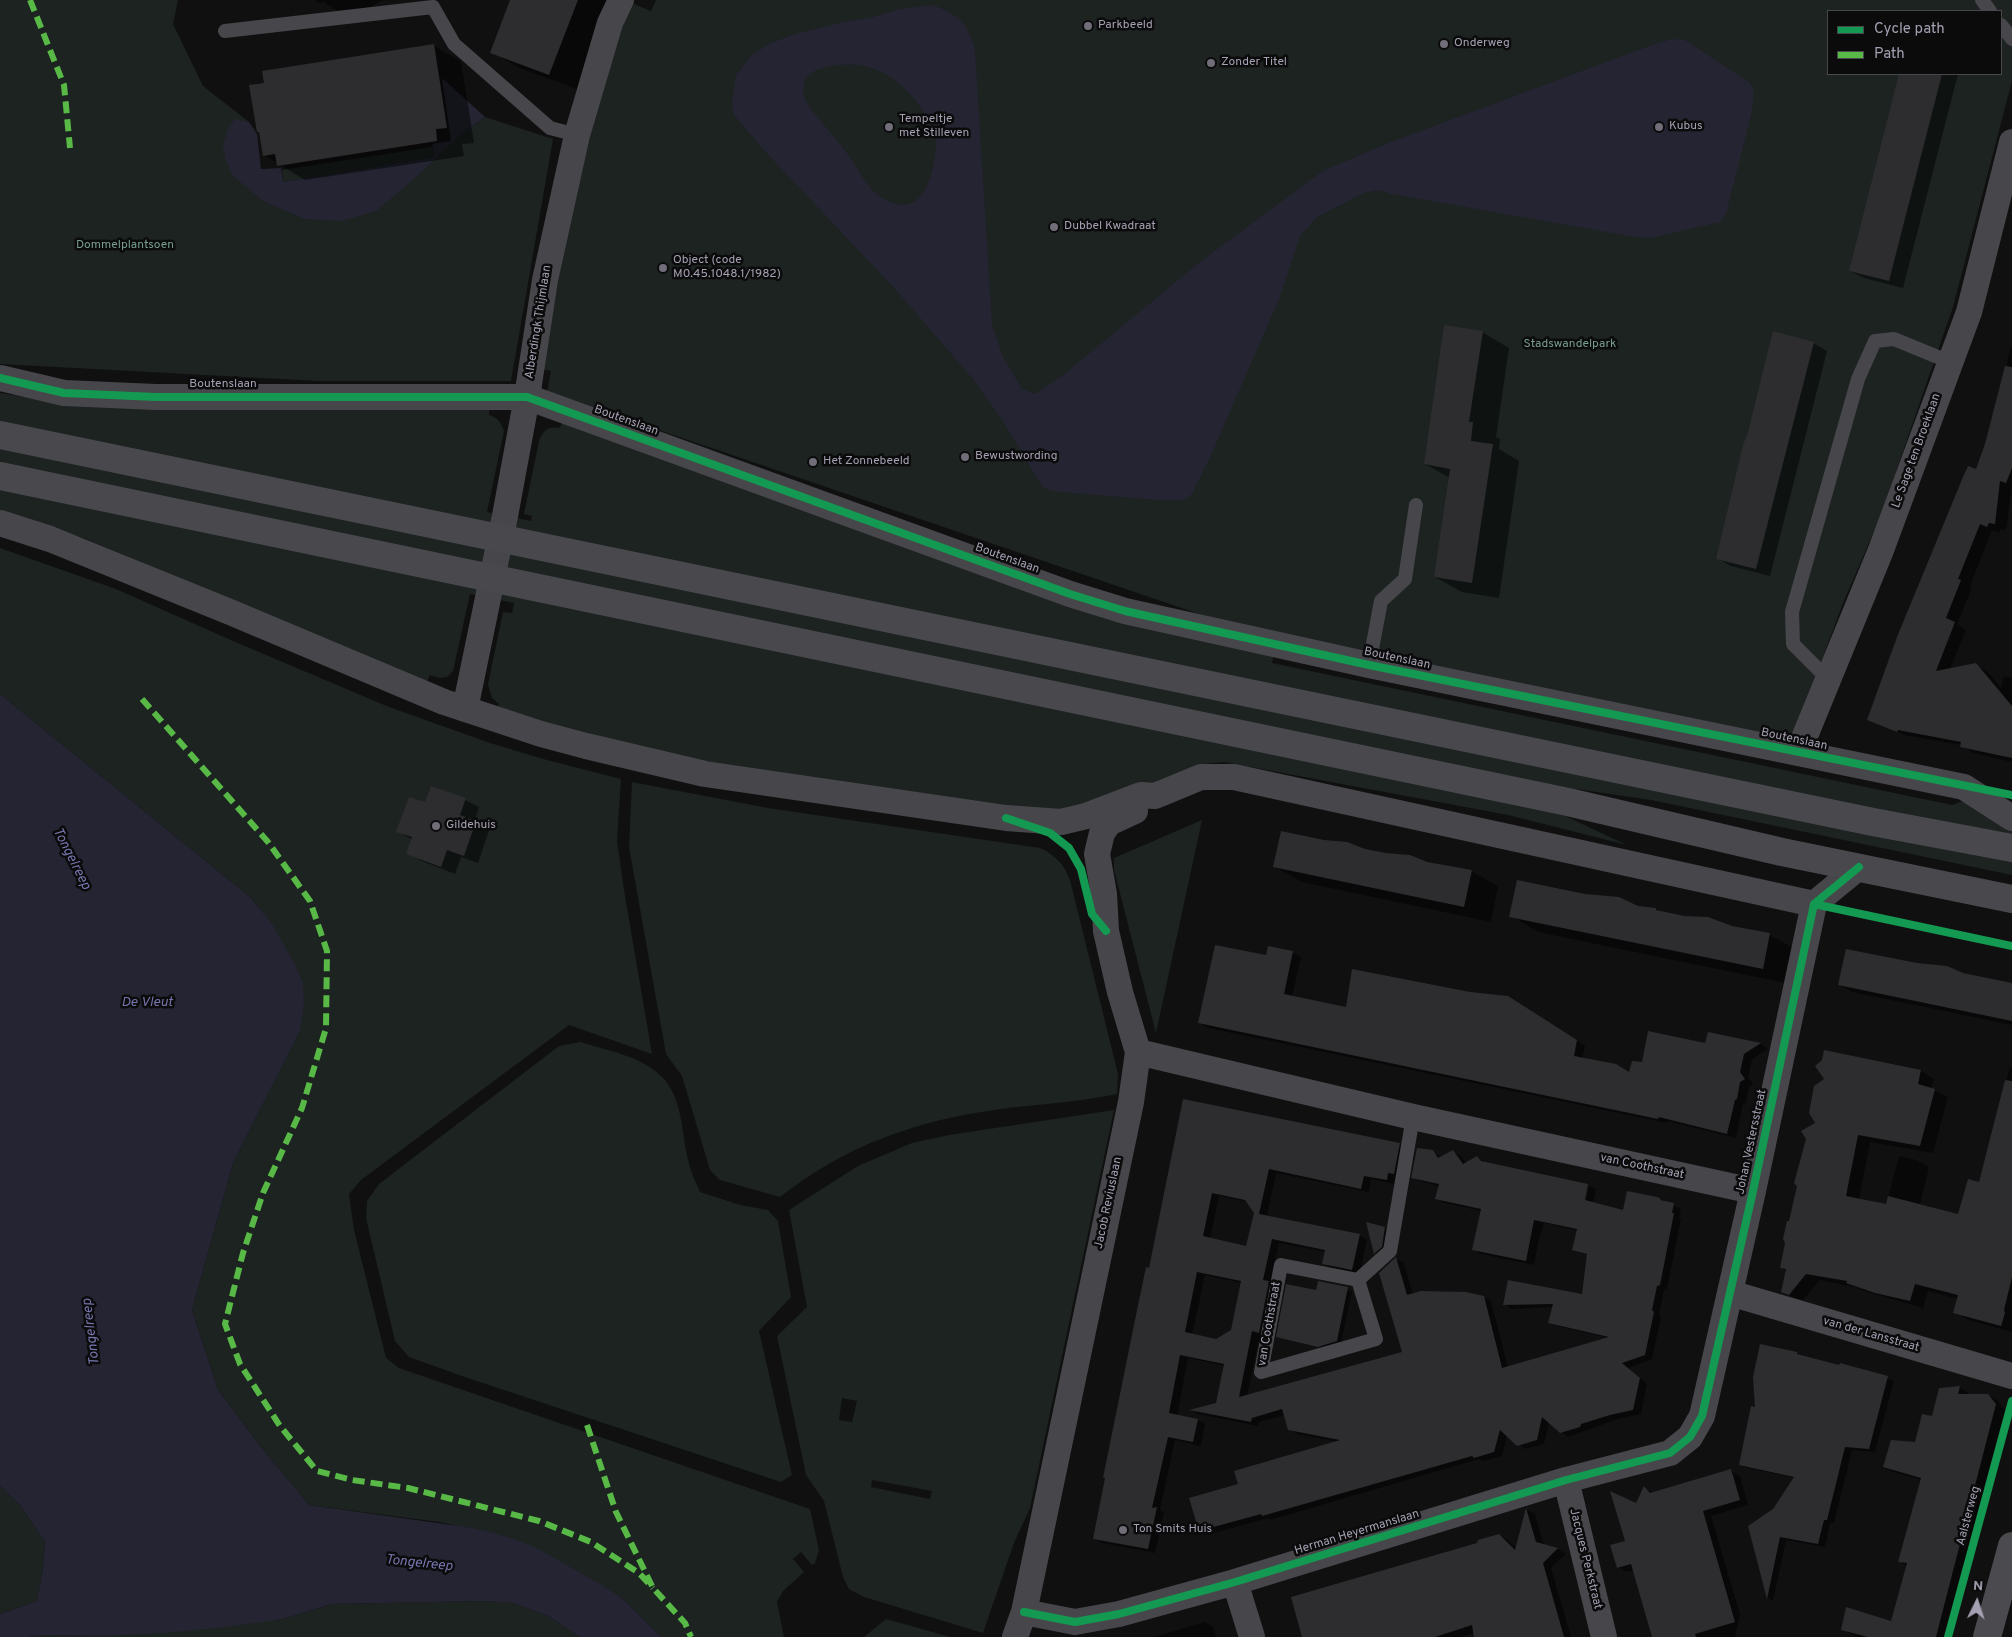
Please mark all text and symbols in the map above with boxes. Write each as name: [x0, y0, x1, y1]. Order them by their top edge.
legend: [1827, 10, 2002, 75]
place label: Parkbeeld: [1098, 19, 1153, 33]
marker: Parkbeeld: [1082, 20, 1094, 32]
text: Cycle path: [1874, 20, 1945, 39]
place label: Onderweg: [1454, 37, 1510, 51]
marker: Onderweg: [1438, 38, 1450, 50]
text: Path: [1874, 45, 1905, 64]
place label: Zonder Titel: [1221, 56, 1287, 70]
marker: Zonder Titel: [1205, 57, 1217, 69]
place label: Tempeltje met Stilleven: [899, 113, 969, 141]
place label: Kubus: [1669, 120, 1703, 134]
marker: Tempeltje met Stilleven: [883, 121, 895, 133]
marker: Kubus: [1653, 121, 1665, 133]
place label: Dubbel Kwadraat: [1064, 220, 1156, 234]
marker: Dubbel Kwadraat: [1048, 221, 1060, 233]
park label: Dommelplantsoen: [76, 239, 174, 253]
place label: Object (code M0.45.1048.1/1982): [673, 254, 781, 282]
marker: Object (code M0.45.1048.1/1982): [657, 262, 669, 274]
street label: Alberdingk Thijmlaan: [523, 264, 555, 380]
park label: Stadswandelpark: [1524, 338, 1616, 352]
street label: Boutenslaan: [189, 378, 257, 392]
street label: Le Sage ten Broeklaan: [1890, 392, 1944, 510]
street label: Boutenslaan: [592, 403, 660, 439]
place label: Bewustwording: [975, 450, 1057, 464]
marker: Bewustwording: [959, 451, 971, 463]
place label: Het Zonnebeeld: [823, 455, 910, 469]
marker: Het Zonnebeeld: [807, 456, 819, 468]
street label: Boutenslaan: [973, 541, 1041, 577]
street label: Boutenslaan: [1362, 645, 1432, 673]
street label: Boutenslaan: [1759, 726, 1829, 754]
place label: Gildehuis: [446, 819, 496, 833]
marker: Gildehuis: [430, 820, 442, 832]
water label: Tongelreep: [48, 825, 94, 893]
water label: De Vleut: [121, 995, 173, 1011]
street label: Johan Vestersstraat: [1734, 1088, 1770, 1196]
street label: van Coothstraat: [1599, 1151, 1685, 1183]
street label: Jacob Reviuslaan: [1092, 1156, 1126, 1250]
street label: van Coothstraat: [1256, 1281, 1284, 1367]
water label: Tongelreep: [80, 1298, 104, 1366]
street label: van der Lansstraat: [1821, 1314, 1921, 1356]
street label: Aalsterweg: [1954, 1485, 1984, 1547]
street label: Herman Heyermanslaan: [1293, 1507, 1421, 1559]
street label: Jacques Perkstraat: [1566, 1507, 1604, 1611]
place label: Ton Smits Huis: [1133, 1523, 1212, 1537]
marker: Ton Smits Huis: [1117, 1524, 1129, 1536]
water label: Tongelreep: [385, 1552, 453, 1576]
north arrow: [1952, 1577, 2002, 1627]
text: N: [1972, 1578, 1984, 1595]

